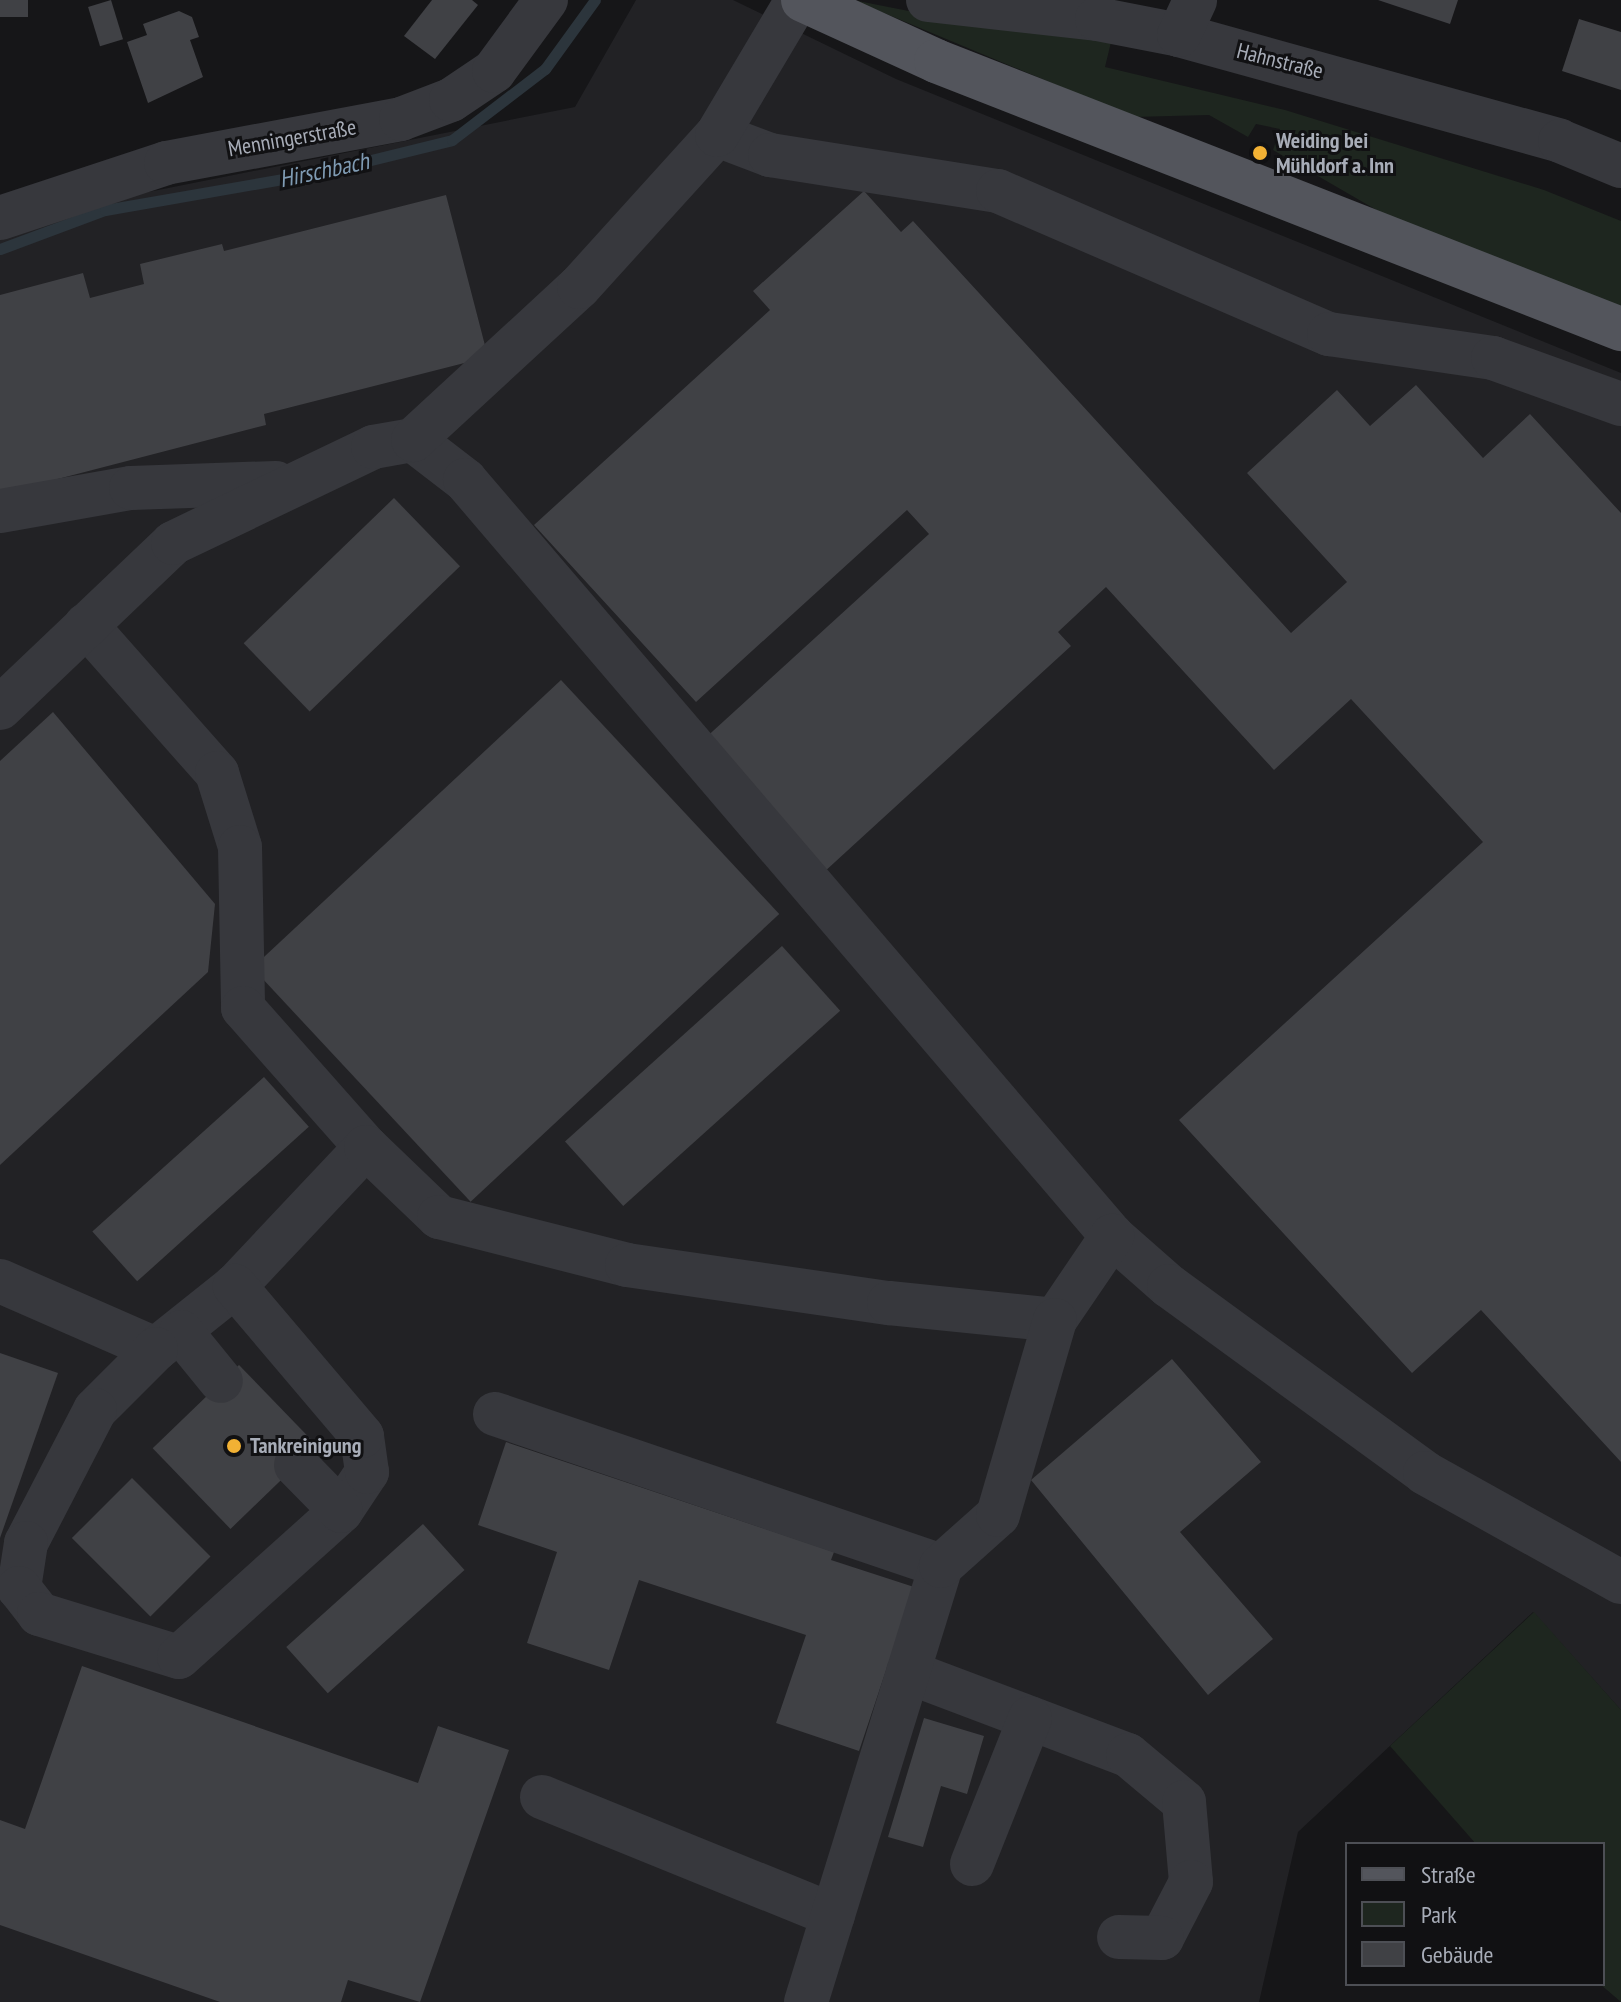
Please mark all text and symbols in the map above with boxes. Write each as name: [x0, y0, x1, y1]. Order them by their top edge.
street label: Hahnstraße: [1234, 38, 1326, 84]
street label: Menningerstraße: [226, 114, 358, 162]
place label: Weiding bei Mühldorf a. Inn: [1276, 127, 1395, 178]
marker: Weiding bei Mühldorf a. Inn: [1251, 144, 1269, 162]
water label: Hirschbach: [277, 146, 371, 194]
place label: Tankreinigung: [250, 1433, 361, 1459]
marker: Tankreinigung: [225, 1437, 243, 1455]
legend: [1345, 1842, 1605, 1986]
text: Straße: [1421, 1859, 1476, 1890]
text: Park: [1421, 1899, 1457, 1930]
text: Gebäude: [1421, 1939, 1493, 1970]

